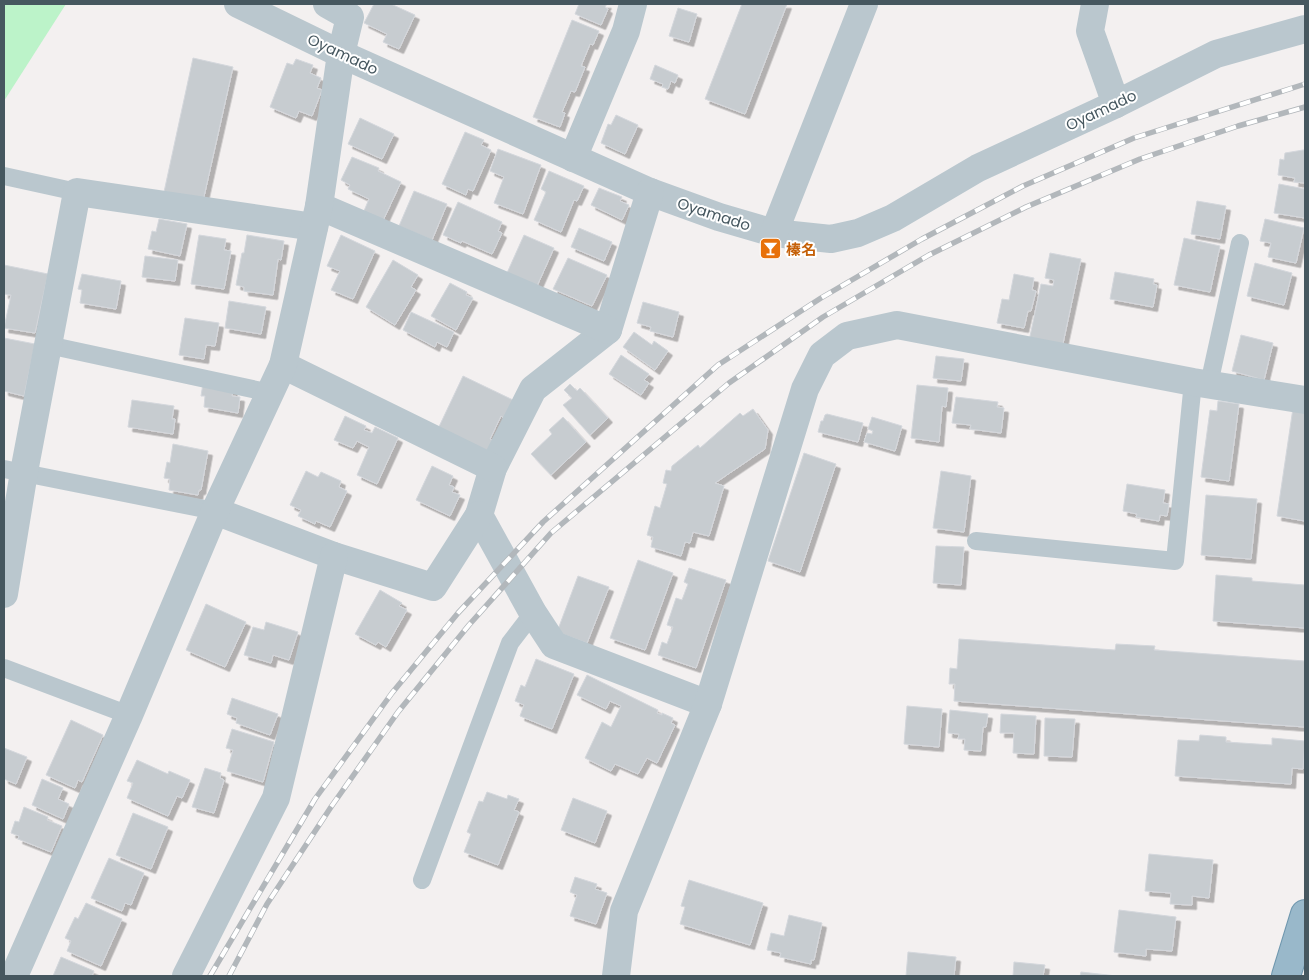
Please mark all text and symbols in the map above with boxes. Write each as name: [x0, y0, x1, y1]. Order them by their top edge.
street label: Oyamado: [304, 28, 382, 80]
street label: Oyamado: [1062, 84, 1140, 136]
street label: Oyamado: [675, 192, 753, 236]
bar icon: 榛名: [758, 237, 782, 261]
place label: 榛名: [786, 239, 816, 260]

